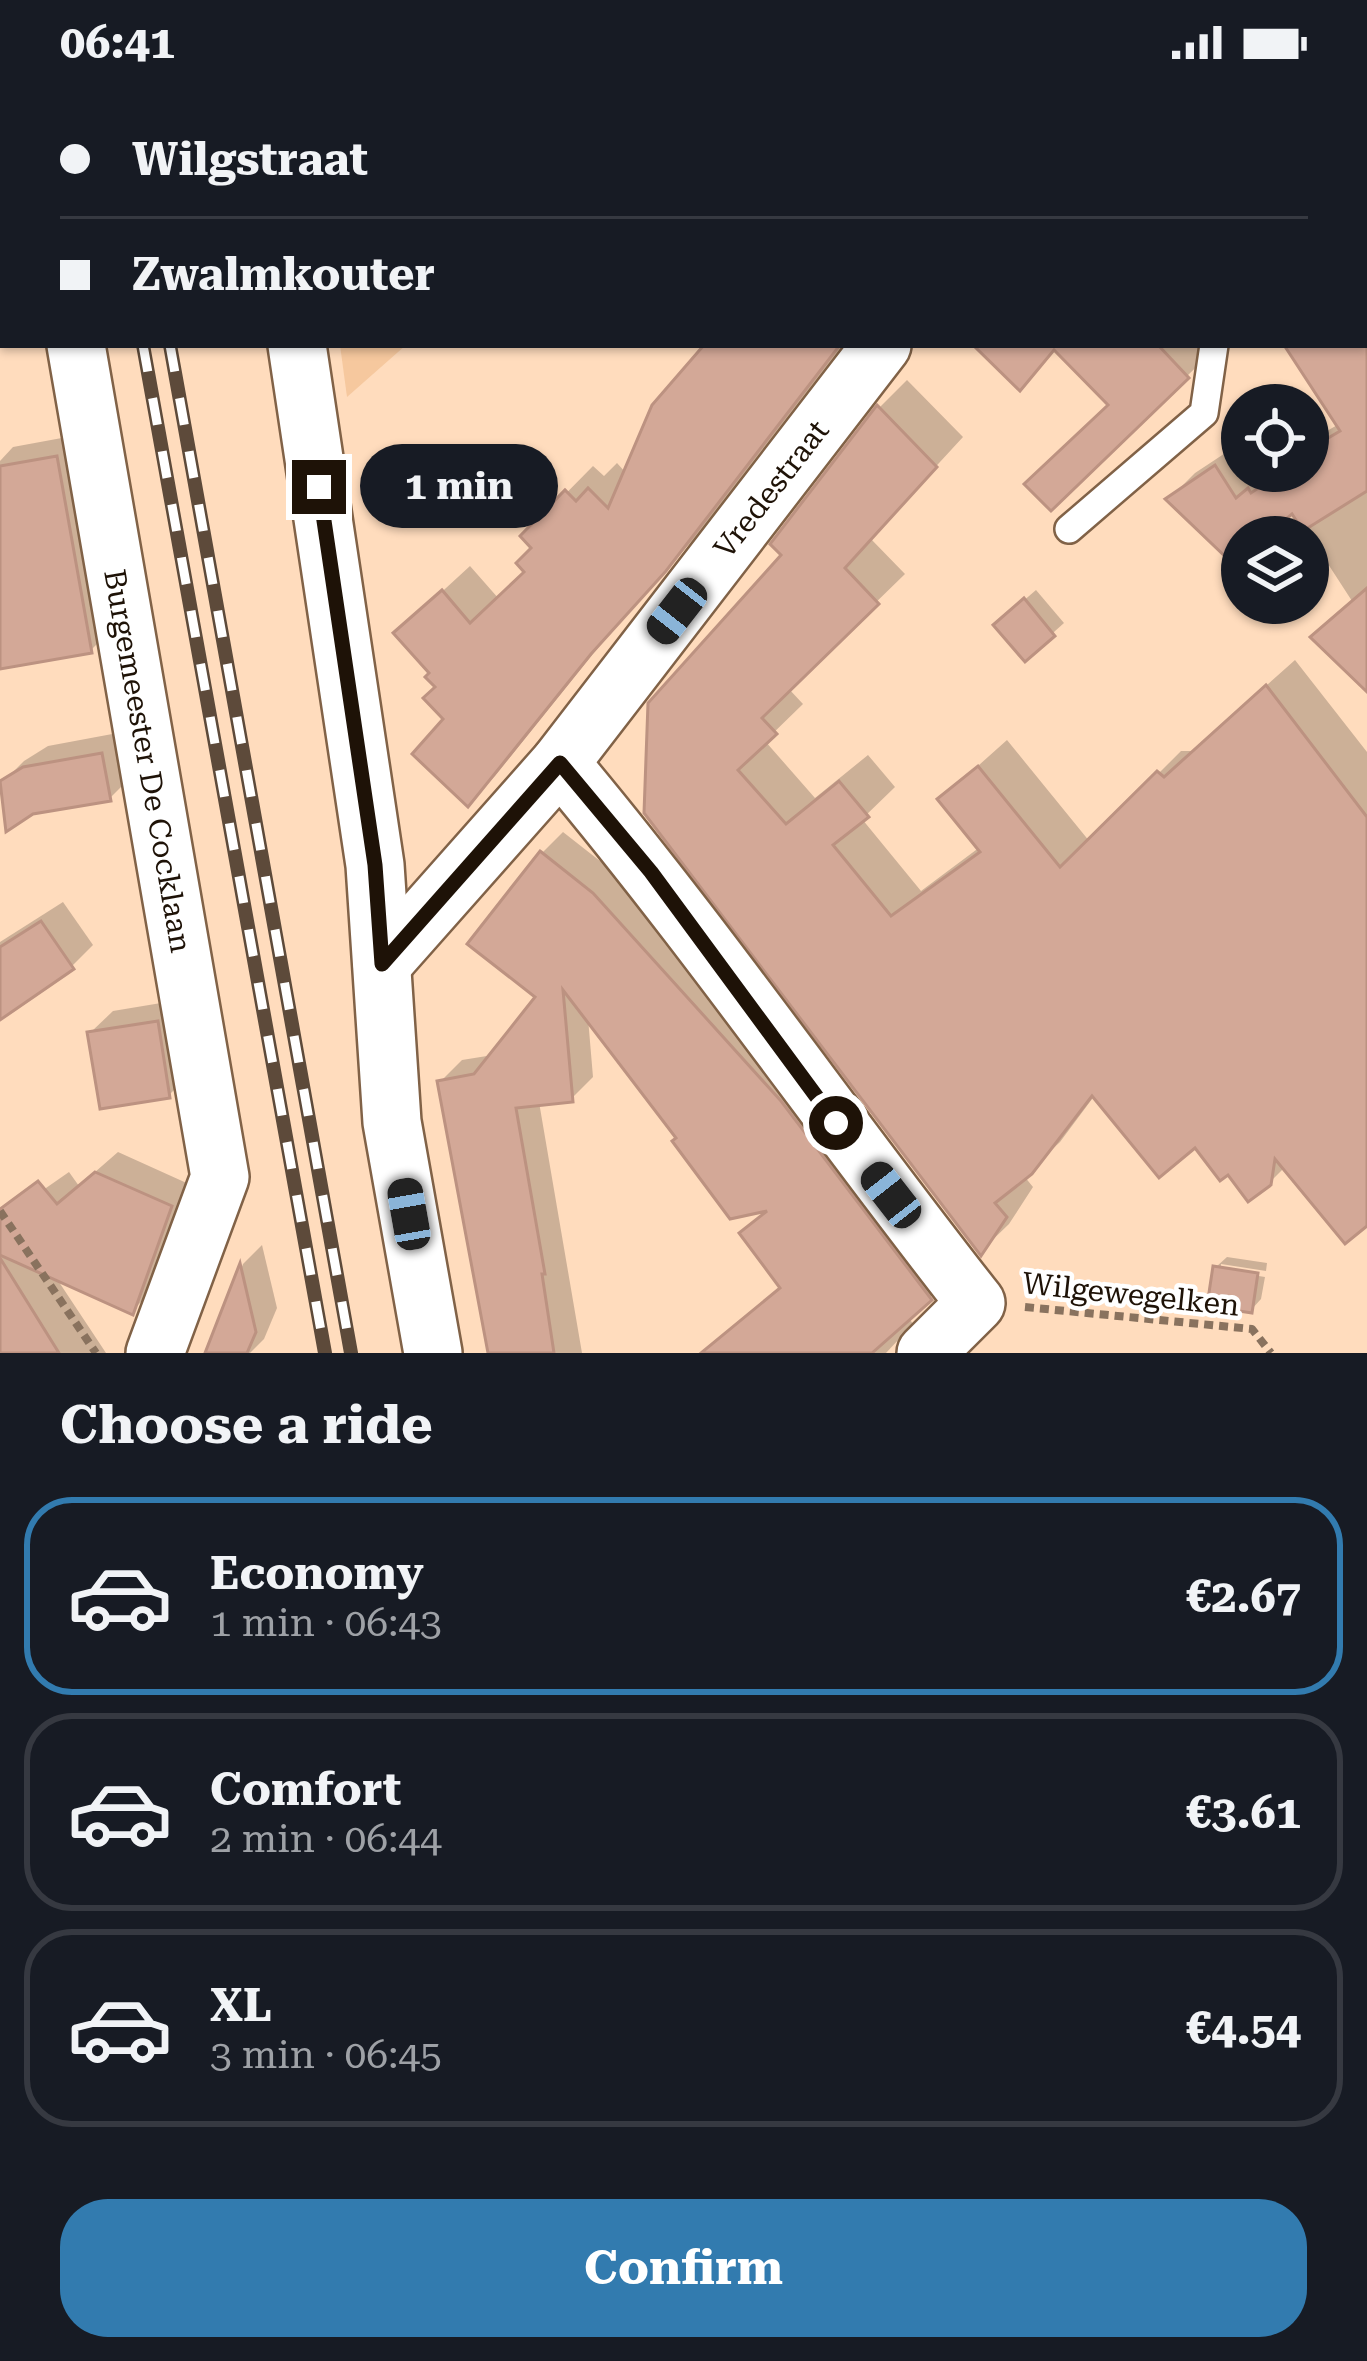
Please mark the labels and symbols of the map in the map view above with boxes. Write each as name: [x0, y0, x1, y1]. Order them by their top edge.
street label: Vredestraat: [706, 413, 836, 565]
callout: 1 min: [361, 445, 559, 529]
route end: [292, 460, 346, 514]
street label: Burgemeester De Cocklaan: [97, 567, 199, 955]
car: [641, 572, 713, 650]
route start: [809, 1096, 863, 1150]
car: [855, 1156, 927, 1234]
car: [385, 1175, 433, 1253]
street label: Wilgewegelken: [1021, 1265, 1241, 1323]

